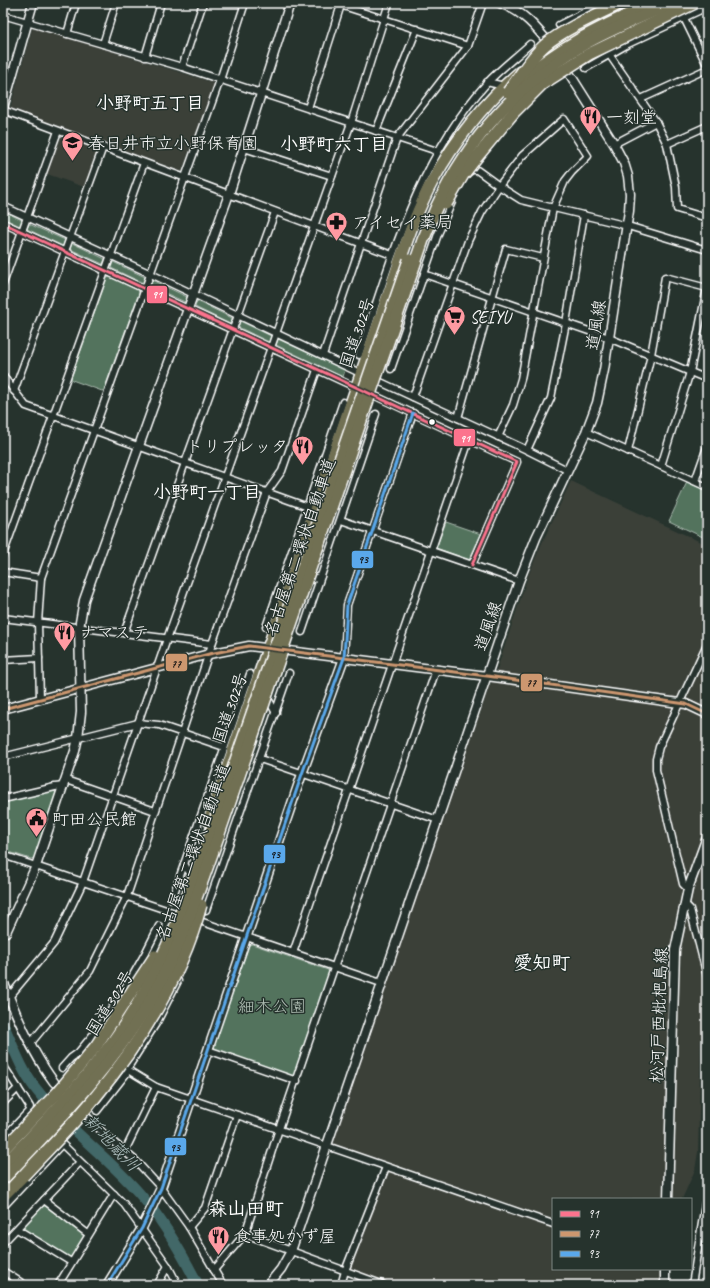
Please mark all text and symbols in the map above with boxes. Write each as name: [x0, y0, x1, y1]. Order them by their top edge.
district label: 小野町五丁目: [96, 92, 204, 114]
restaurant icon: 一刻堂: [577, 104, 603, 137]
place label: 一刻堂: [606, 107, 657, 128]
school or university icon: 春日井市立小野保育園: [59, 130, 85, 163]
place label: 春日井市立小野保育園: [88, 133, 258, 154]
district label: 小野町六丁目: [280, 133, 388, 155]
pharmacy icon: アイセイ薬局: [324, 209, 350, 242]
place label: アイセイ薬局: [352, 212, 453, 233]
line badge: 91: [146, 285, 168, 304]
text: 91: [152, 287, 163, 301]
street label: 国道302号: [335, 295, 379, 371]
street label: 道風線: [582, 298, 610, 352]
supermarket icon: SEIYU: [441, 304, 467, 337]
place label: SEIYU: [470, 307, 513, 328]
unlabelled marker: [427, 417, 437, 427]
line badge: 91: [453, 428, 476, 447]
text: 91: [460, 431, 471, 445]
restaurant icon: トリプレッタ: [290, 433, 316, 466]
place label: トリプレッタ: [186, 436, 288, 457]
street label: 名古屋第二環状自動車道: [260, 455, 340, 639]
district label: 小野町一丁目: [153, 481, 261, 503]
line badge: 93: [351, 550, 374, 569]
text: 93: [358, 552, 369, 566]
street label: 道風線: [470, 598, 506, 654]
restaurant icon: ナマステ: [52, 619, 78, 652]
place label: ナマステ: [80, 622, 149, 643]
line badge: 77: [165, 653, 188, 672]
text: 77: [171, 656, 182, 670]
street label: 国道302号: [208, 670, 252, 746]
line badge: 77: [520, 673, 543, 692]
text: 77: [526, 675, 537, 689]
street label: 名古屋第二環状自動車道: [151, 761, 235, 943]
public building icon: 町田公民館: [23, 806, 49, 839]
place label: 町田公民館: [52, 809, 137, 830]
line badge: 93: [263, 844, 286, 864]
text: 93: [270, 847, 281, 861]
street label: 松河戸西枇杷島線: [646, 947, 672, 1083]
district label: 愛知町: [513, 951, 571, 975]
street label: 国道302号: [82, 966, 138, 1040]
park label: 細木公園: [238, 996, 306, 1017]
water label: 新地蔵川: [79, 1109, 145, 1177]
line badge: 93: [164, 1137, 187, 1156]
text: 93: [170, 1140, 181, 1154]
district label: 森山田町: [208, 1197, 284, 1221]
legend: [552, 1198, 692, 1270]
text: 91: [588, 1206, 599, 1222]
restaurant icon: 食事処かず屋: [205, 1223, 231, 1256]
place label: 食事処かず屋: [234, 1226, 336, 1247]
text: 77: [588, 1226, 599, 1242]
text: 93: [588, 1246, 600, 1262]

